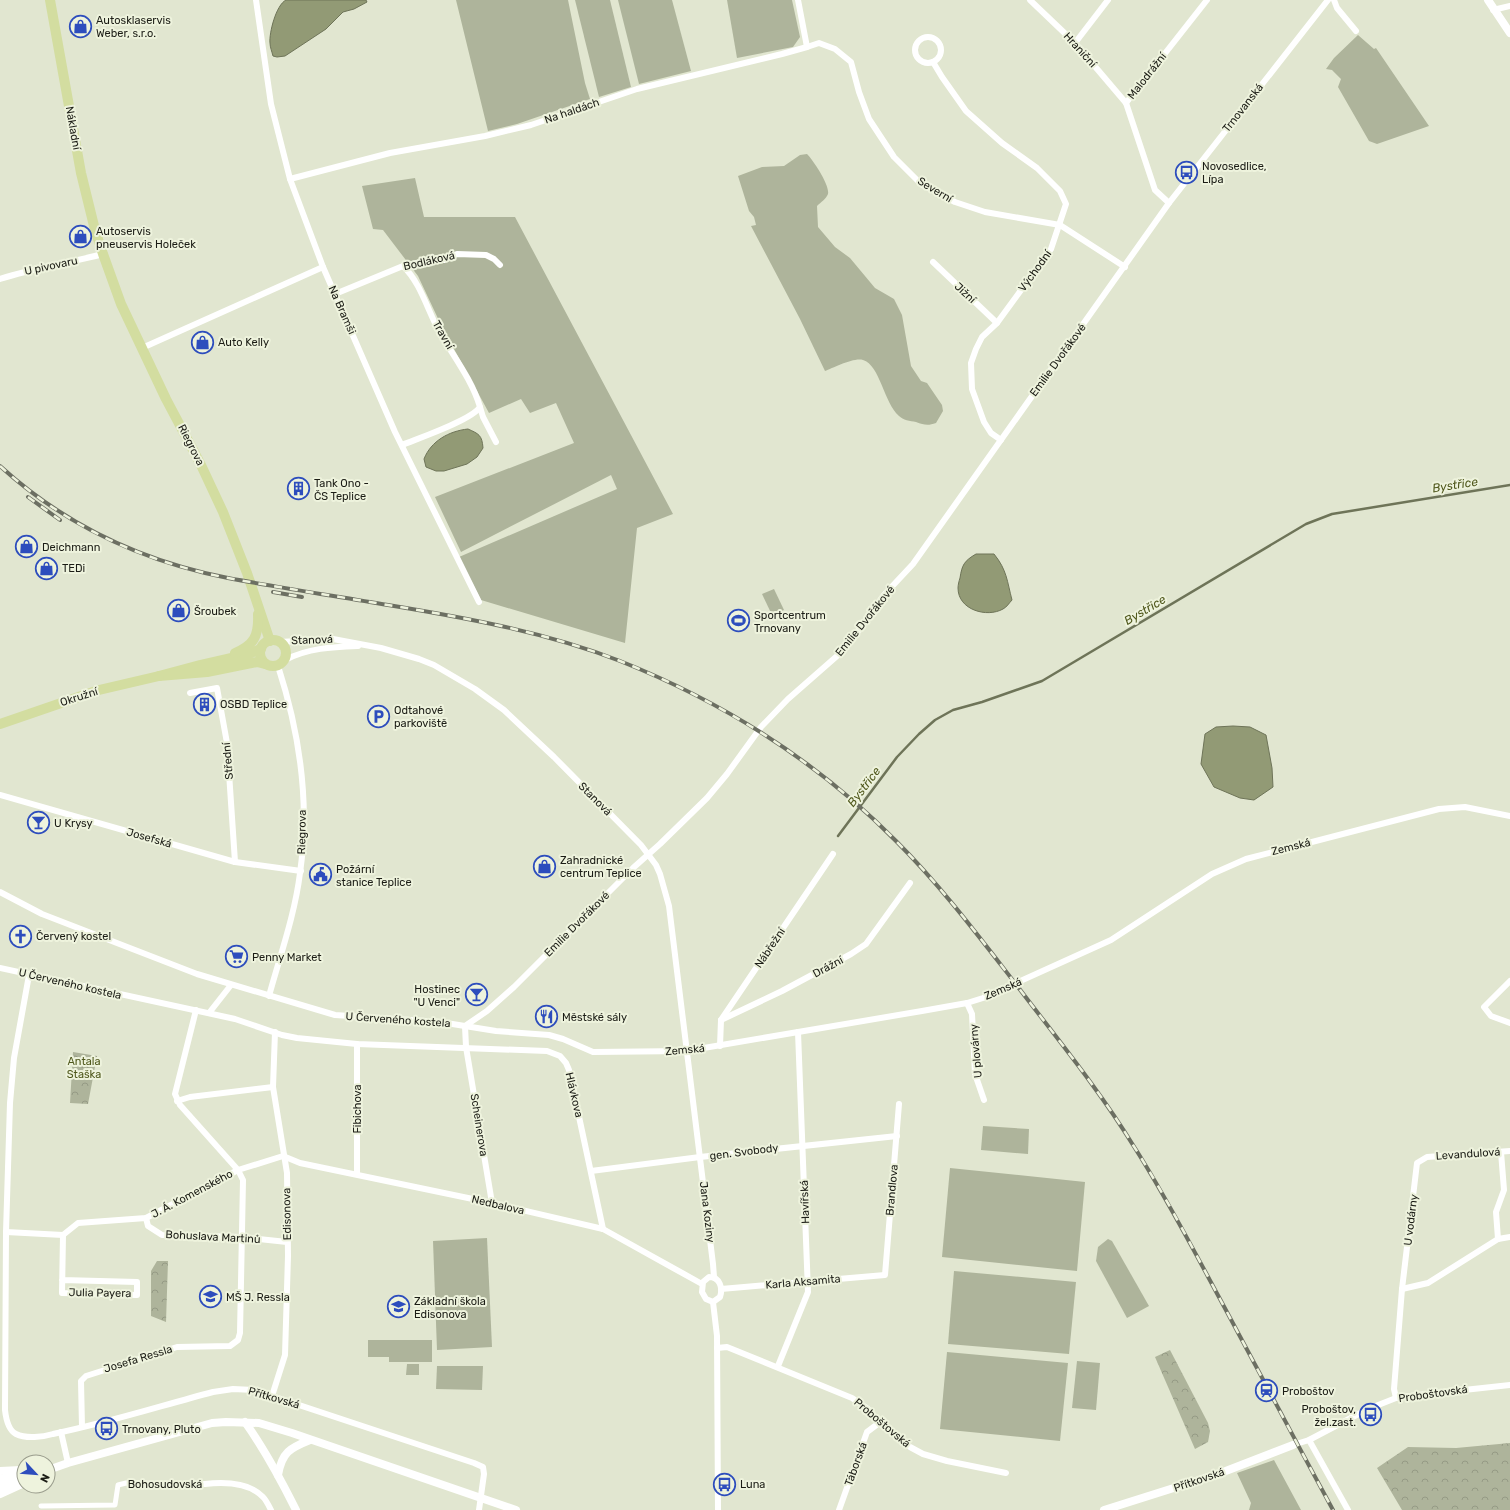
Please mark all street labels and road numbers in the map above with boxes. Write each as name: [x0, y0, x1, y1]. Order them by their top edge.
street label: Hraniční: [1061, 30, 1100, 71]
street label: Malodrážní: [1125, 49, 1170, 102]
street label: Trnovanská: [1220, 81, 1266, 135]
street label: Na haldách: [543, 96, 601, 126]
street label: Nákladní: [63, 105, 83, 152]
street label: Severní: [915, 175, 956, 206]
street label: Východní: [1016, 247, 1055, 294]
street label: Bodláková: [402, 249, 456, 273]
street label: U pivovaru: [23, 254, 79, 278]
street label: Jižní: [952, 280, 979, 307]
street label: Na Bramši: [325, 284, 359, 336]
street label: Travní: [430, 318, 457, 353]
street label: Emilie Dvořákové: [1027, 321, 1089, 399]
street label: Riegrova: [175, 422, 207, 468]
street label: Emilie Dvořákové: [833, 583, 897, 659]
street label: Stanová: [291, 633, 333, 647]
street label: Okružní: [59, 684, 101, 709]
street label: Střední: [220, 741, 236, 780]
street label: Stanová: [576, 780, 614, 818]
street label: Riegrova: [295, 810, 309, 854]
street label: Josefská: [125, 825, 173, 851]
street label: Zemská: [1270, 836, 1312, 858]
street label: Emilie Dvořákové: [542, 889, 612, 959]
street label: Nábřežní: [752, 924, 789, 970]
street label: Drážní: [811, 953, 847, 980]
street label: U Červeného kostela: [17, 966, 123, 1002]
street label: Zemská: [982, 975, 1024, 1003]
street label: U Červeného kostela: [345, 1010, 451, 1030]
street label: U plovárny: [967, 1023, 985, 1079]
street label: Zemská: [665, 1042, 705, 1058]
street label: Hlávkova: [562, 1071, 586, 1119]
street label: Fibichova: [351, 1084, 364, 1134]
street label: Scheinerova: [468, 1093, 490, 1157]
street label: gen. Svobody: [709, 1141, 779, 1163]
street label: Levandulová: [1435, 1145, 1501, 1163]
street label: Brandlova: [883, 1164, 901, 1216]
street label: J. Á. Komenského: [149, 1167, 235, 1221]
street label: Havířská: [798, 1180, 812, 1224]
street label: Jana Koziny: [697, 1181, 717, 1243]
street label: Edisonova: [280, 1188, 294, 1240]
street label: Nedbalova: [470, 1193, 526, 1217]
street label: U vodárny: [1401, 1194, 1421, 1246]
street label: Bohuslava Martinů: [165, 1228, 261, 1246]
street label: Karla Aksamita: [765, 1272, 841, 1292]
street label: Julia Payera: [69, 1286, 131, 1300]
street label: Josefa Ressla: [102, 1342, 174, 1376]
street label: Proboštovská: [1398, 1383, 1468, 1405]
street label: Přítkovská: [247, 1384, 301, 1412]
street label: Proboštovská: [851, 1396, 913, 1450]
street label: Táborská: [842, 1440, 870, 1488]
street label: Přítkovská: [1172, 1465, 1226, 1495]
street label: Bohosudovská: [128, 1478, 202, 1491]

